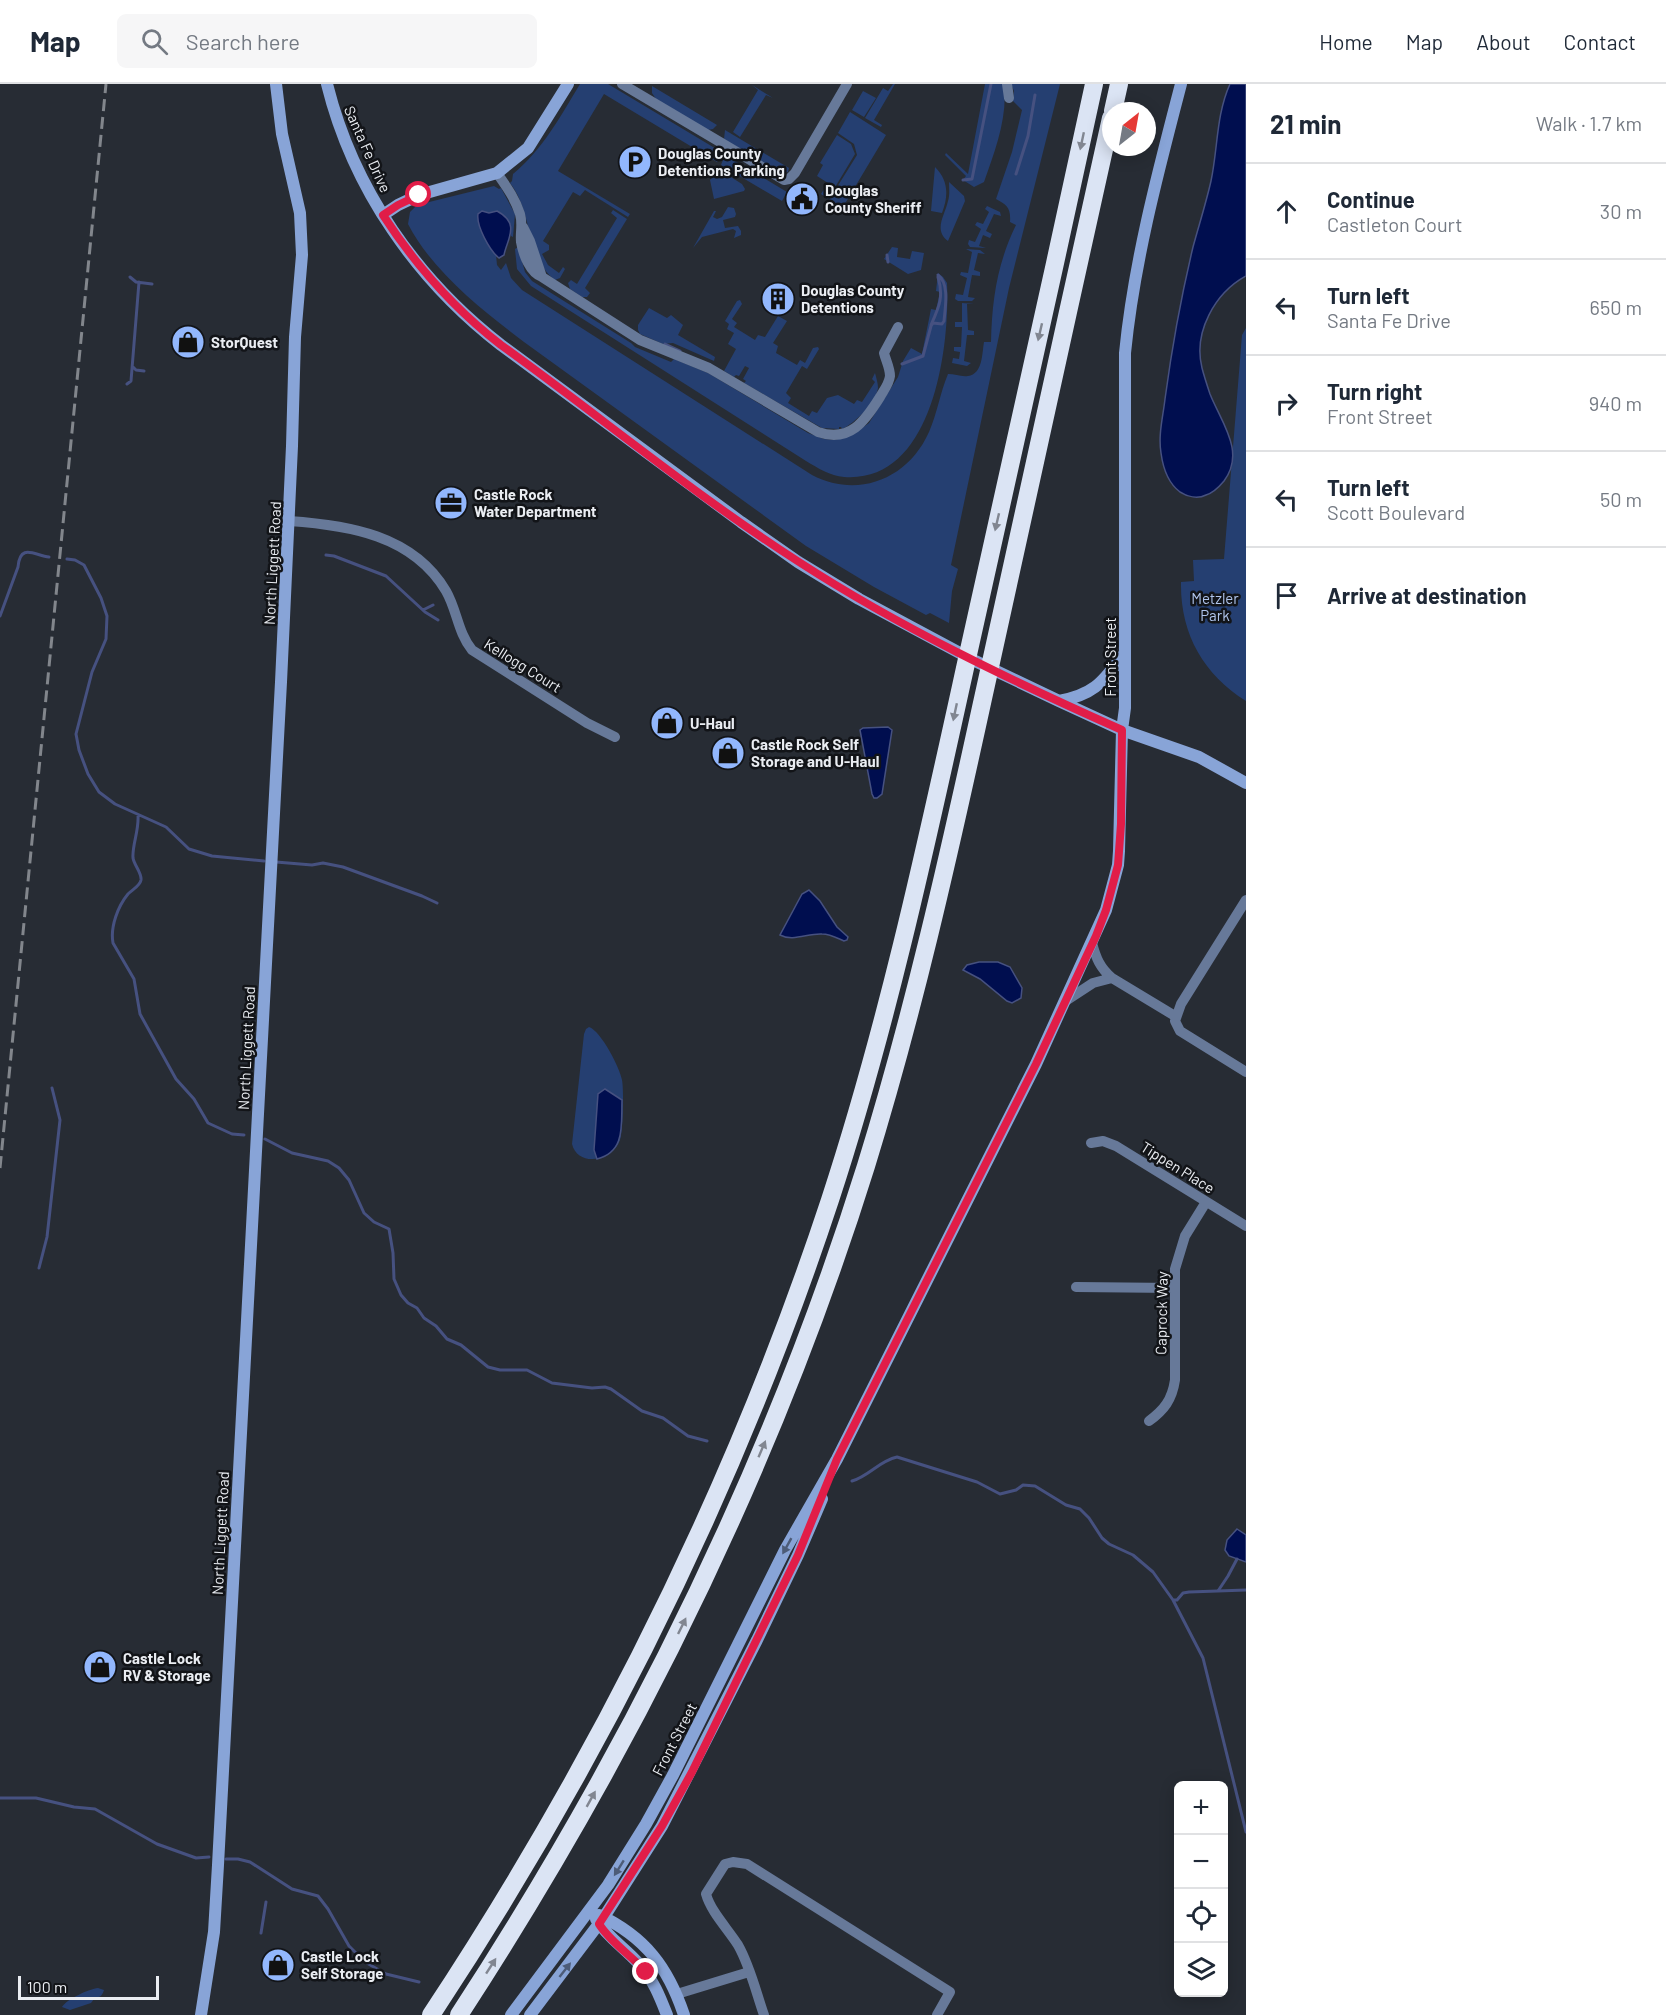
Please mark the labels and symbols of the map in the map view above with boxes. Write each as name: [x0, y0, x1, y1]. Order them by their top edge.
north arrow: [1102, 102, 1156, 156]
street label: Santa Fe Drive: [341, 103, 395, 195]
one-way arrow: [1077, 132, 1086, 151]
parking icon: Douglas County Detentions Parking: [617, 144, 653, 180]
place label: Douglas County Detentions Parking: [658, 144, 785, 179]
route start: [405, 181, 431, 207]
public building icon: Douglas County Sheriff: [784, 181, 820, 217]
place label: Douglas County Sheriff: [825, 181, 922, 216]
building icon: Douglas County Detentions: [760, 281, 796, 317]
place label: Douglas County Detentions: [801, 281, 905, 316]
one-way arrow: [1034, 322, 1044, 341]
shop icon: StorQuest: [170, 324, 206, 360]
place label: StorQuest: [211, 333, 278, 351]
office icon: Castle Rock Water Department: [433, 485, 469, 521]
place label: Castle Rock Water Department: [474, 485, 597, 520]
street label: North Liggett Road: [260, 501, 284, 625]
one-way arrow: [992, 513, 1002, 531]
park label: Metzler Park: [1191, 589, 1239, 624]
street label: Front Street: [1101, 617, 1119, 697]
street label: Kellogg Court: [481, 634, 565, 696]
one-way arrow: [950, 703, 959, 722]
shop icon: U-Haul: [649, 705, 685, 741]
place label: U-Haul: [690, 714, 735, 732]
shop icon: Castle Rock Self Storage and U-Haul: [710, 735, 746, 771]
place label: Castle Rock Self Storage and U-Haul: [751, 735, 879, 770]
street label: North Liggett Road: [234, 986, 258, 1110]
street label: Tippen Place: [1138, 1137, 1218, 1197]
street label: Caprock Way: [1151, 1271, 1171, 1355]
one-way arrow: [758, 1440, 767, 1457]
street label: North Liggett Road: [208, 1471, 232, 1595]
one-way arrow: [783, 1538, 793, 1555]
one-way arrow: [676, 1617, 686, 1635]
shop icon: Castle Lock RV & Storage: [82, 1649, 118, 1685]
place label: Castle Lock RV & Storage: [123, 1649, 211, 1684]
street label: Front Street: [648, 1700, 700, 1778]
one-way arrow: [586, 1790, 596, 1807]
one-way arrow: [614, 1860, 625, 1876]
shop icon: Castle Lock Self Storage: [260, 1947, 296, 1983]
place label: Castle Lock Self Storage: [301, 1947, 384, 1982]
one-way arrow: [485, 1958, 496, 1974]
route end: [632, 1958, 658, 1984]
one-way arrow: [559, 1962, 571, 1978]
scale bar: [18, 1973, 159, 2000]

